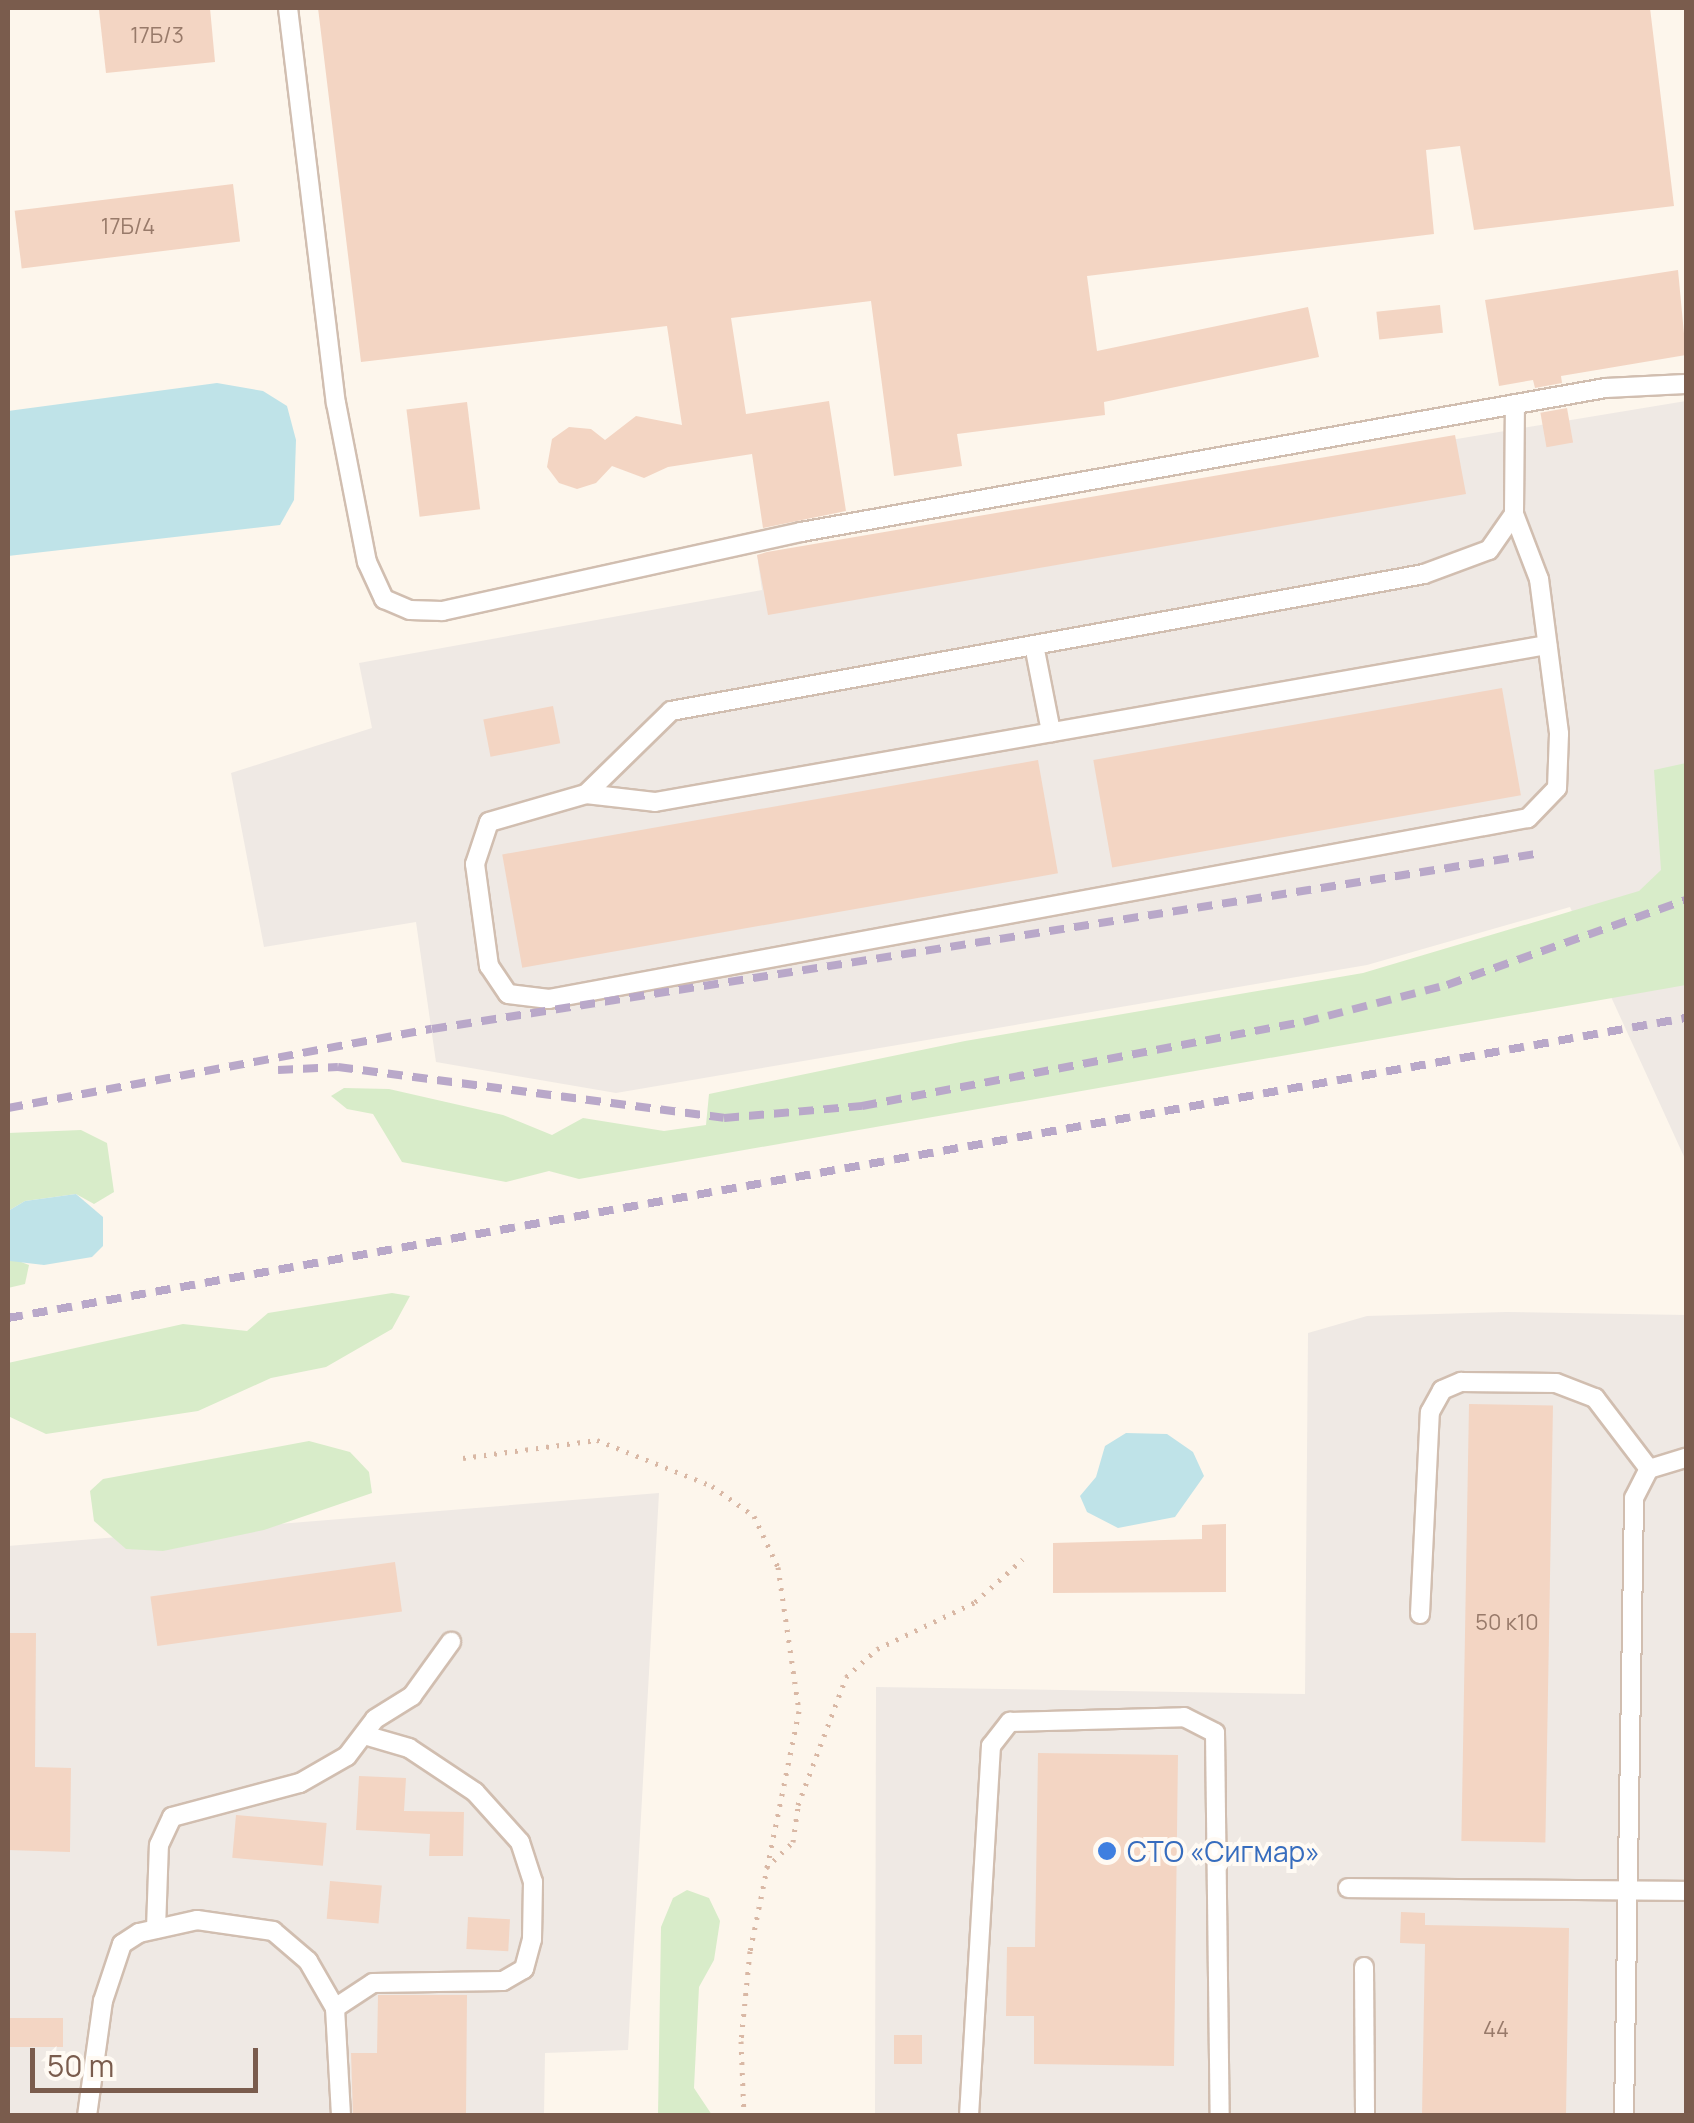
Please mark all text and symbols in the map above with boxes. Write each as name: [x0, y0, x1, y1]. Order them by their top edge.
house number: 17Б/3: [130, 23, 184, 49]
house number: 17Б/4: [101, 214, 155, 240]
house number: 50 к10: [1475, 1610, 1539, 1636]
place label: СТО «Сигмар»: [1127, 1834, 1320, 1868]
marker: СТО «Сигмар»: [1096, 1840, 1118, 1862]
house number: 44: [1483, 2017, 1509, 2043]
scale bar: [35, 2028, 262, 2090]
text: 50 m: [47, 2045, 114, 2086]

